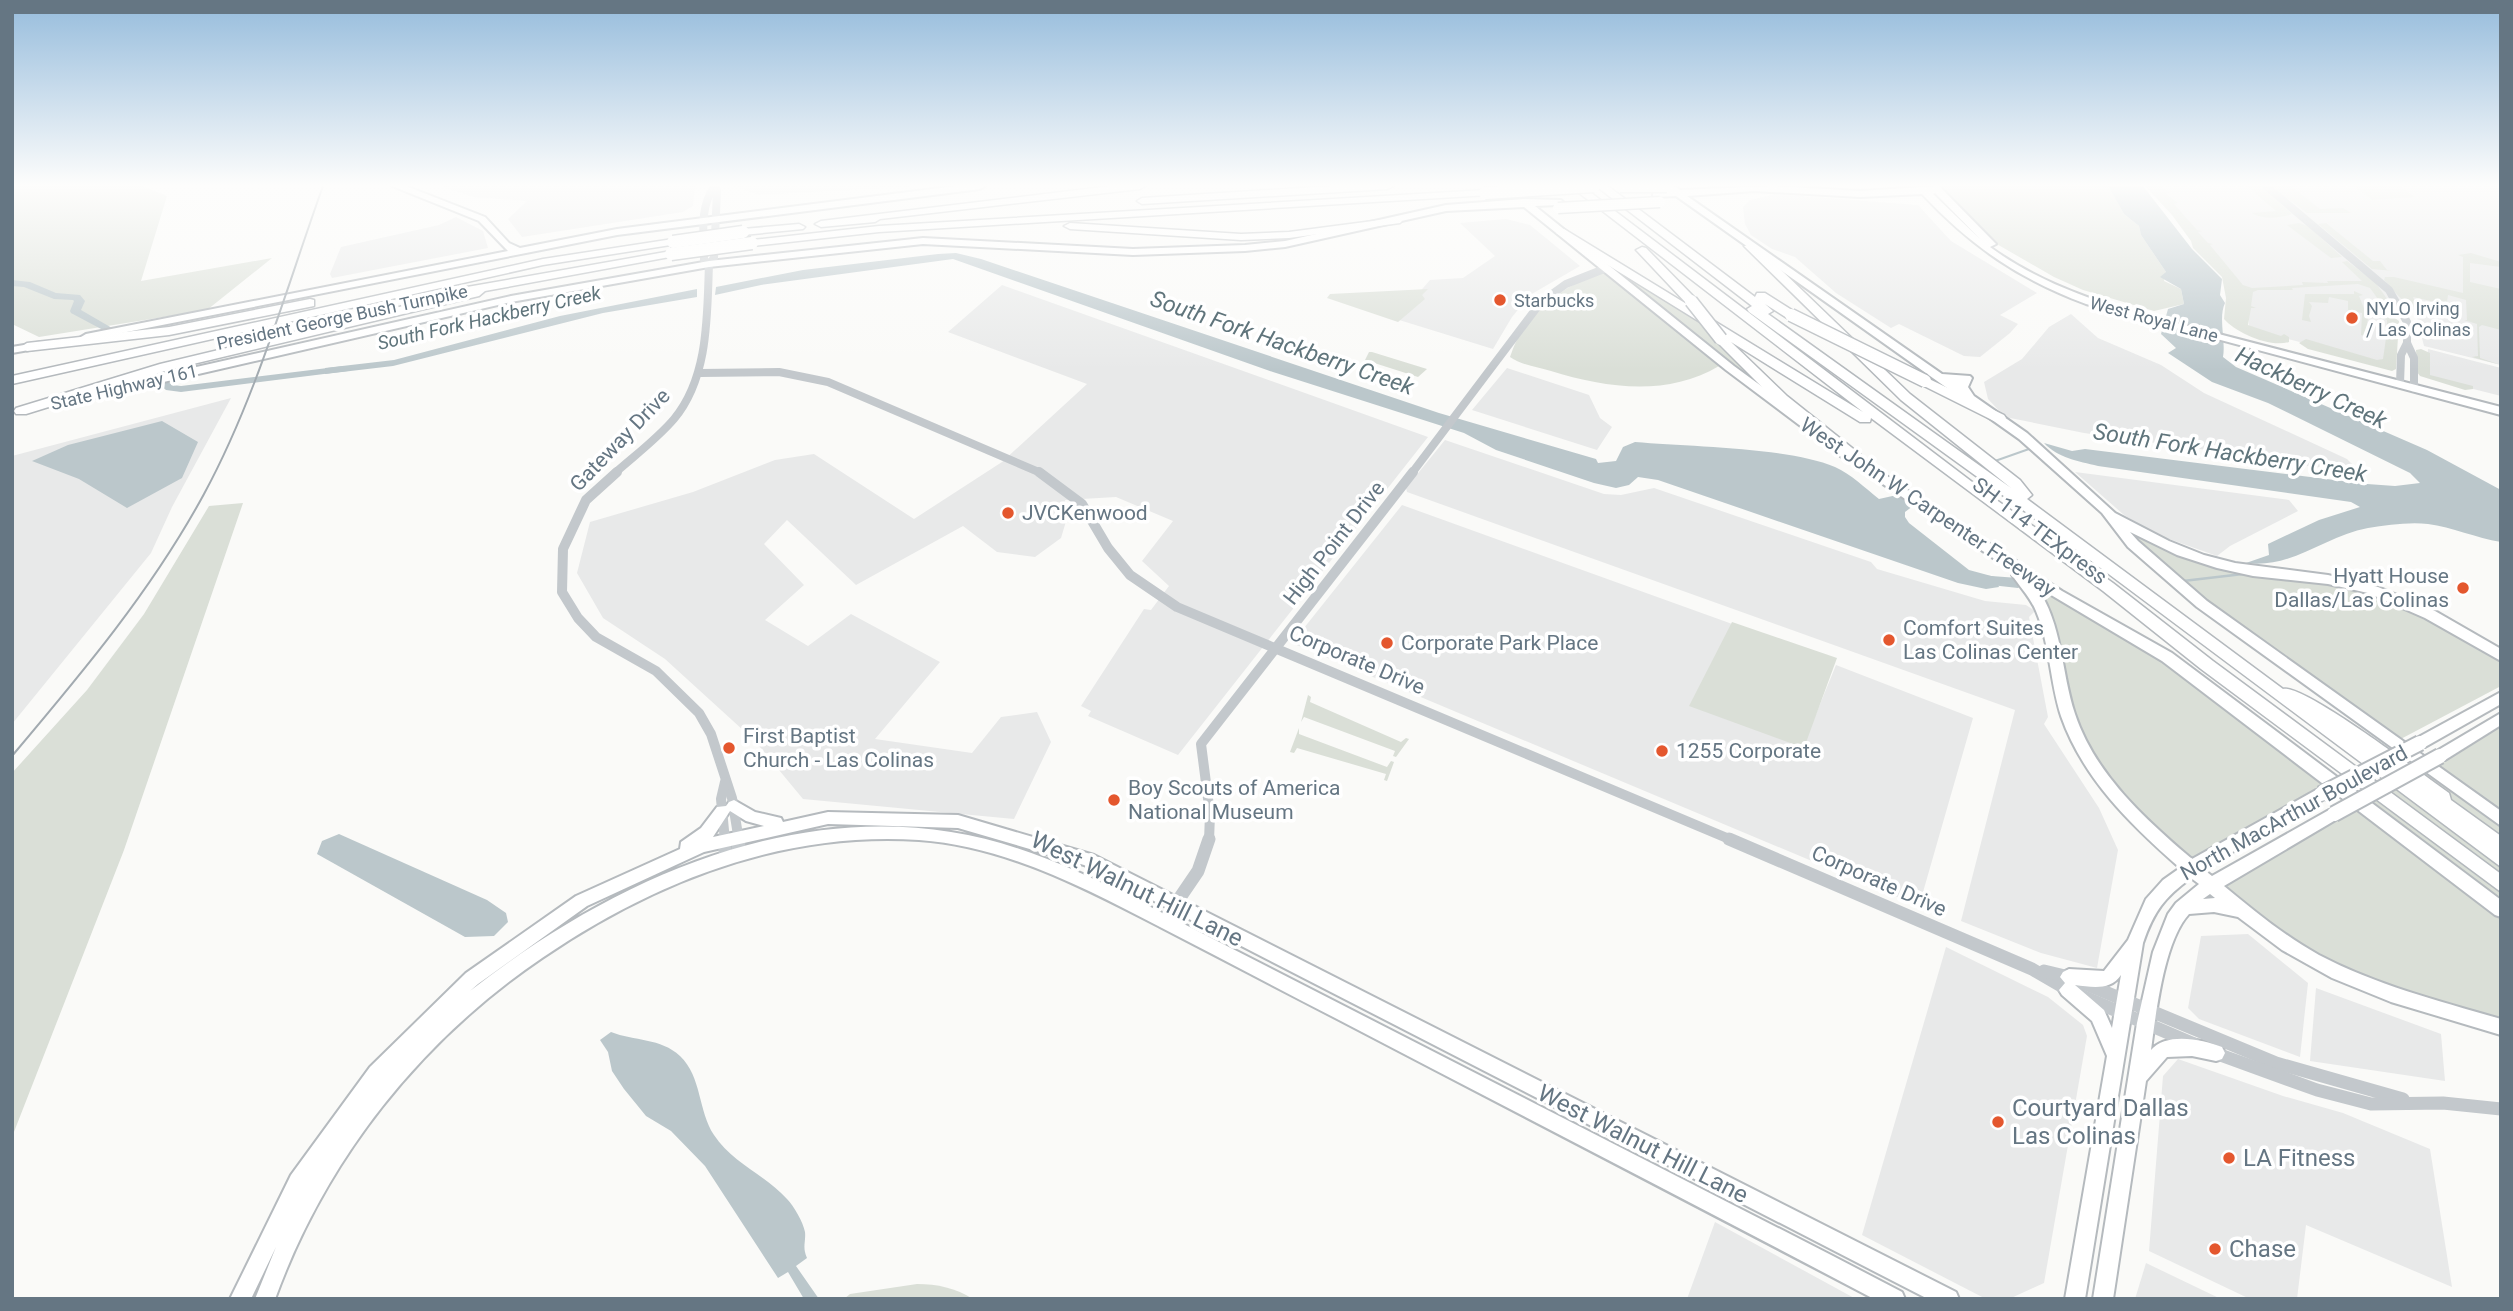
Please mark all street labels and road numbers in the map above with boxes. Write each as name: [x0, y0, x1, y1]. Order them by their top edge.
street label: President George Bush Turnpike: [215, 280, 469, 354]
street label: West Royal Lane: [2087, 292, 2221, 346]
street label: State Highway 161: [49, 360, 199, 414]
street label: Gateway Drive: [565, 384, 675, 496]
street label: West John W Carpenter Freeway: [1796, 412, 2060, 602]
street label: SH 114 TEXpress: [1968, 473, 2112, 589]
street label: High Point Drive: [1278, 477, 1390, 609]
street label: Corporate Drive: [1286, 621, 1428, 699]
street label: North MacArthur Boulevard: [2176, 741, 2412, 885]
street label: West Walnut Hill Lane: [1026, 825, 1248, 953]
street label: Corporate Drive: [1808, 841, 1950, 921]
street label: West Walnut Hill Lane: [1533, 1079, 1753, 1209]

